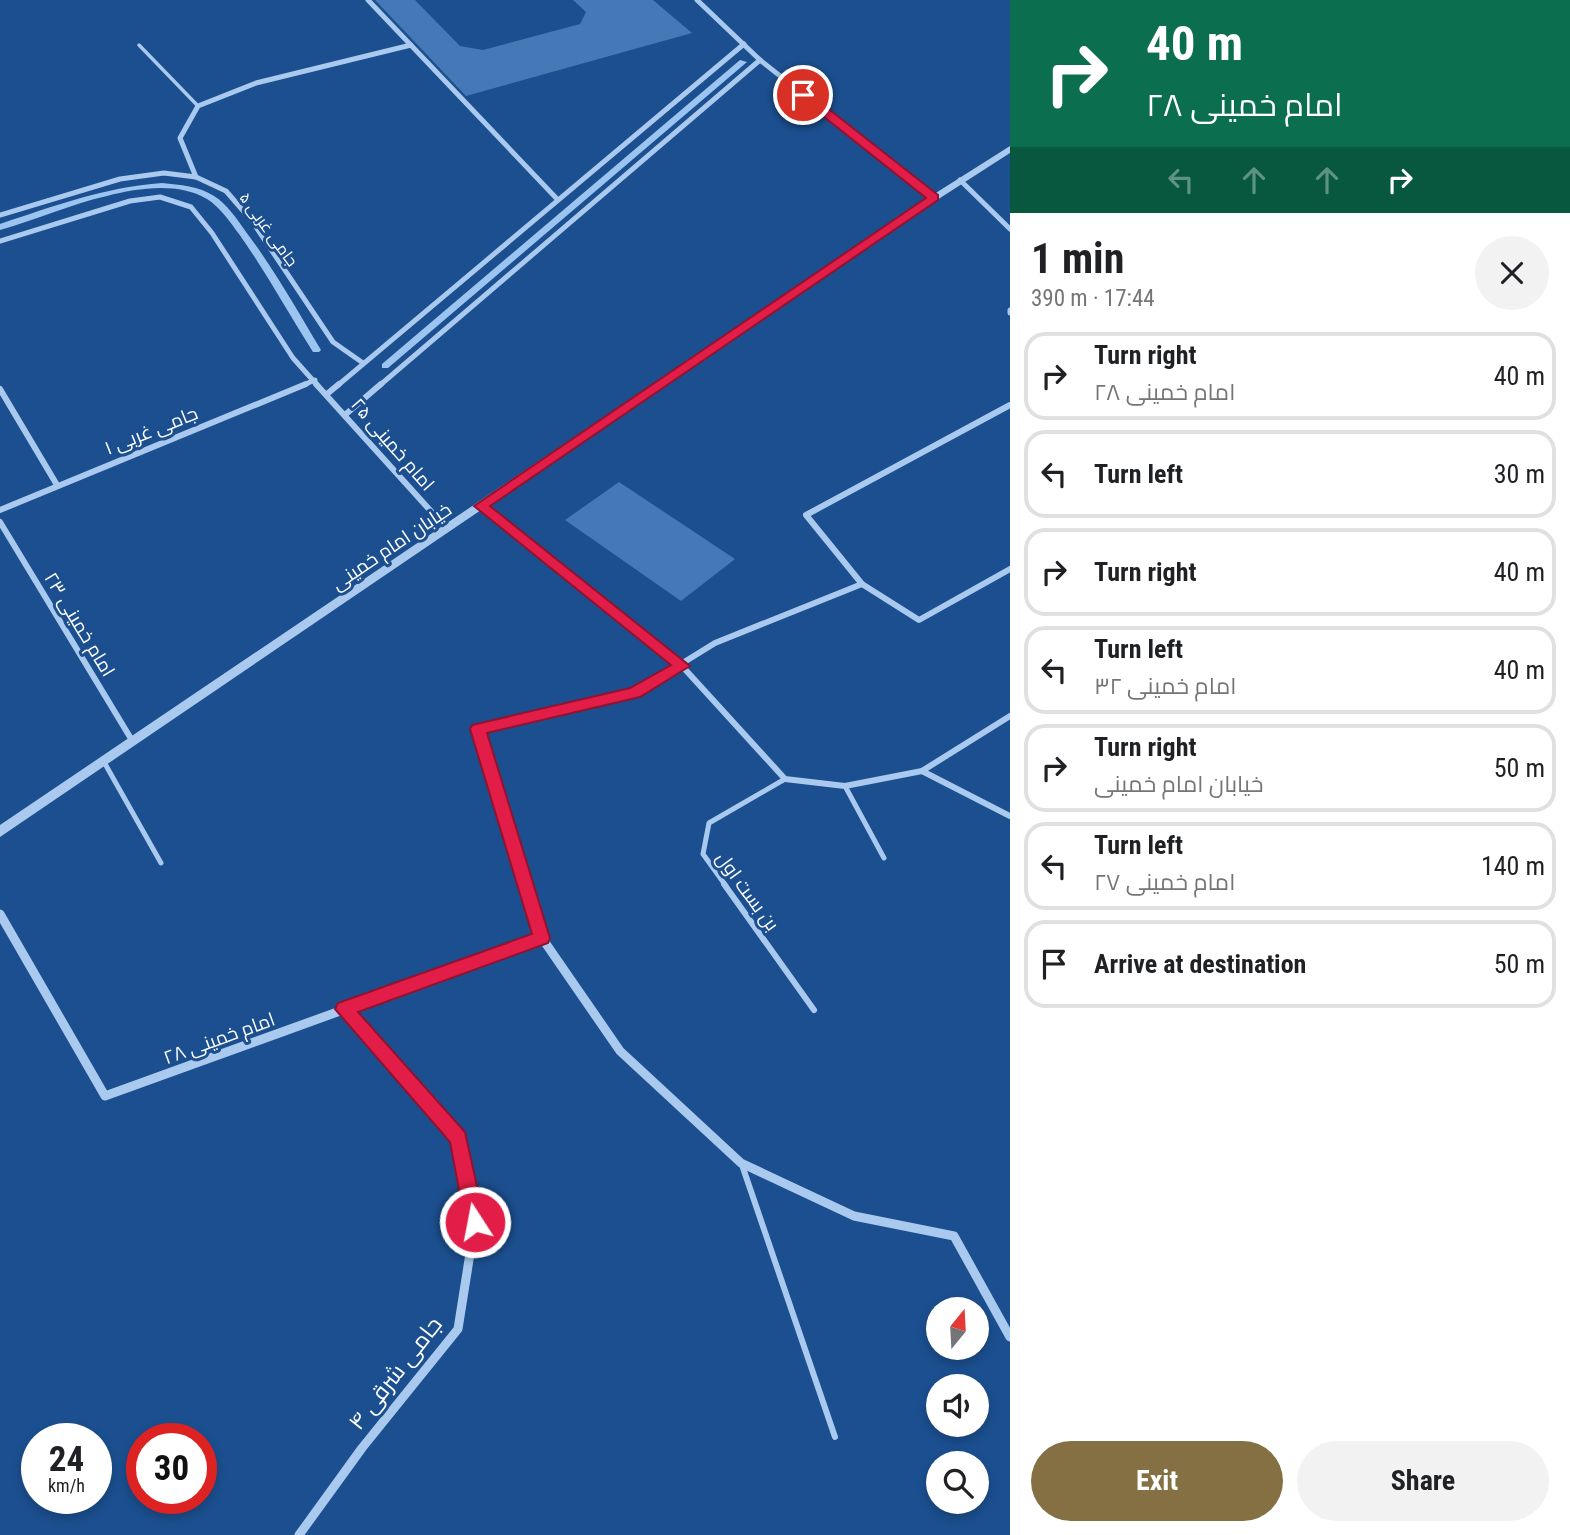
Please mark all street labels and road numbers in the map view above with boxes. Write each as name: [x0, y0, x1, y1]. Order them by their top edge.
street label: جامی غربی ۵: [235, 189, 302, 271]
street label: امام خمینی ۲۵: [345, 393, 439, 497]
street label: جامی غربی ۱: [101, 401, 201, 460]
street label: خیابان امام خمینی: [327, 498, 457, 597]
street label: امام خمینی ۲۳: [38, 568, 120, 682]
street label: بن بست اول: [711, 847, 784, 935]
street label: امام خمینی ۲۸: [160, 1008, 279, 1071]
street label: جامی شرقی ۴: [343, 1312, 448, 1435]

